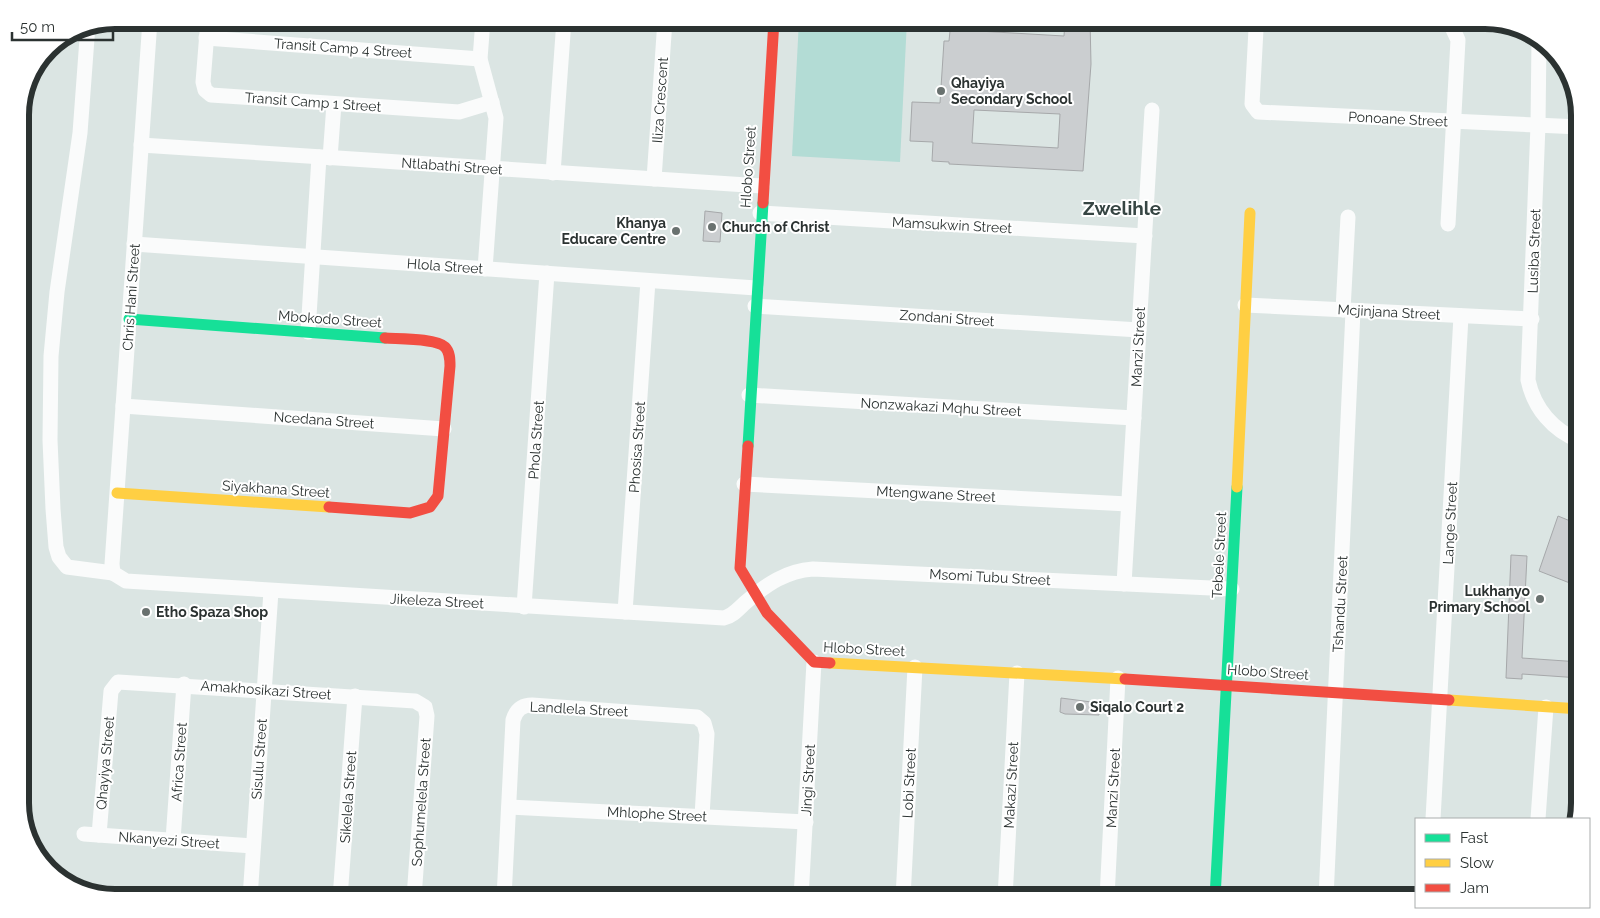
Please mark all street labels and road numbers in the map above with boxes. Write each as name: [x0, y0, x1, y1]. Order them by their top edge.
street label: Transit Camp 4 Street: [273, 35, 413, 61]
street label: Iliza Crescent: [649, 56, 671, 144]
street label: Transit Camp 1 Street: [244, 89, 382, 115]
street label: Ponoane Street: [1348, 108, 1449, 130]
street label: Hlobo Street: [737, 125, 759, 208]
street label: Ntlabathi Street: [401, 154, 503, 178]
street label: Lusiba Street: [1525, 208, 1543, 294]
street label: Mamsukwin Street: [892, 214, 1013, 236]
street label: Chris Hani Street: [119, 242, 143, 351]
street label: Hlola Street: [406, 255, 484, 277]
street label: Mcjinjana Street: [1337, 301, 1441, 323]
street label: Manzi Street: [1128, 306, 1148, 388]
street label: Mbokodo Street: [278, 307, 383, 331]
street label: Zondani Street: [899, 307, 995, 329]
street label: Nonzwakazi Mqhu Street: [860, 395, 1022, 419]
street label: Phola Street: [525, 400, 547, 480]
street label: Phosisa Street: [626, 400, 648, 493]
street label: Ncedana Street: [273, 408, 375, 432]
street label: Siyakhana Street: [222, 477, 331, 501]
street label: Lange Street: [1440, 481, 1460, 565]
street label: Mtengwane Street: [876, 483, 996, 505]
street label: Tebele Street: [1209, 511, 1229, 599]
street label: Tshandu Street: [1329, 555, 1351, 653]
street label: Msomi Tubu Street: [929, 566, 1051, 588]
street label: Jikeleza Street: [390, 591, 485, 611]
street label: Hlobo Street: [823, 639, 906, 659]
street label: Hlobo Street: [1227, 661, 1310, 683]
street label: Amakhosikazi Street: [200, 677, 332, 703]
street label: Landlela Street: [529, 698, 629, 720]
street label: Qhayiya Street: [93, 715, 117, 811]
street label: Sisulu Street: [248, 718, 270, 800]
street label: Africa Street: [168, 721, 190, 802]
street label: Sophumelela Street: [409, 737, 433, 867]
street label: Makazi Street: [1001, 741, 1021, 829]
street label: Jingi Street: [798, 743, 818, 816]
street label: Lobi Street: [899, 747, 919, 819]
street label: Manzi Street: [1103, 747, 1123, 829]
street label: Sikelela Street: [337, 750, 359, 844]
street label: Mhlophe Street: [607, 803, 708, 825]
street label: Nkanyezi Street: [118, 828, 221, 852]

